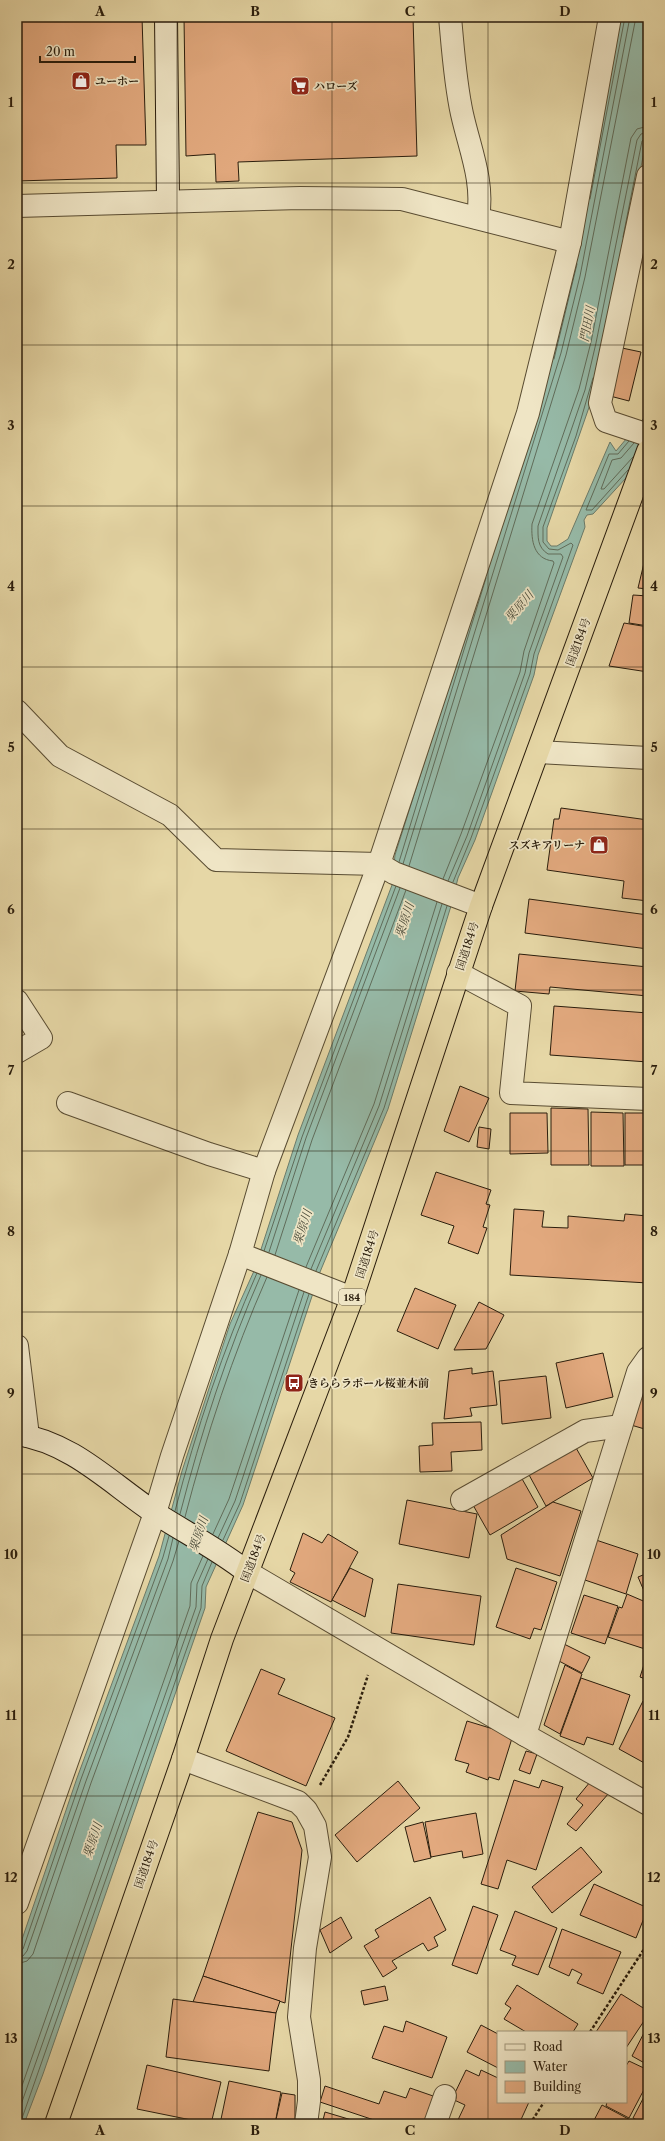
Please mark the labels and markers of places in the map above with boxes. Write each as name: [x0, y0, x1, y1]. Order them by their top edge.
shop icon: ユーホー: [70, 70, 92, 92]
place label: ユーホー: [95, 74, 139, 88]
supermarket icon: ハローズ: [289, 75, 311, 97]
place label: ハローズ: [314, 79, 357, 93]
shop icon: スズキアリーナ: [588, 834, 610, 856]
place label: スズキアリーナ: [508, 838, 585, 852]
bus stop icon: きららラポール桜並木前: [283, 1372, 305, 1394]
place label: きららラポール桜並木前: [308, 1376, 430, 1390]

